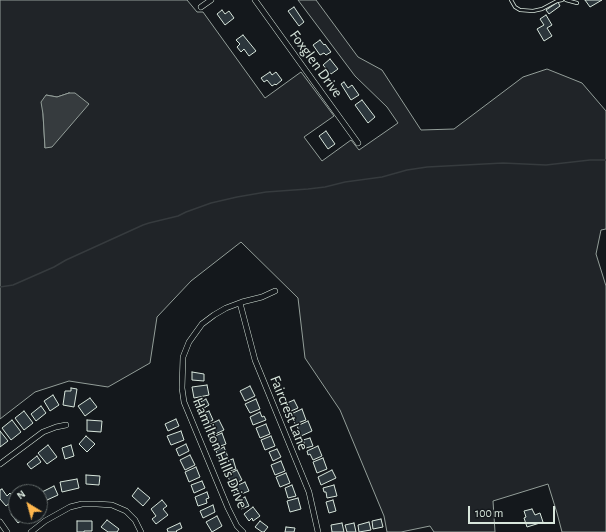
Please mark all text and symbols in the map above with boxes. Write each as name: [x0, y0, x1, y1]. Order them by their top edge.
street label: Foxglen Drive: [286, 27, 346, 101]
street label: Faircrest Lane: [266, 373, 312, 453]
street label: Hamilton Hills Drive: [189, 395, 251, 511]
north arrow: [8, 484, 48, 524]
text: N: [15, 488, 27, 502]
scale bar: [470, 498, 557, 524]
text: 100 m: [475, 507, 503, 519]

